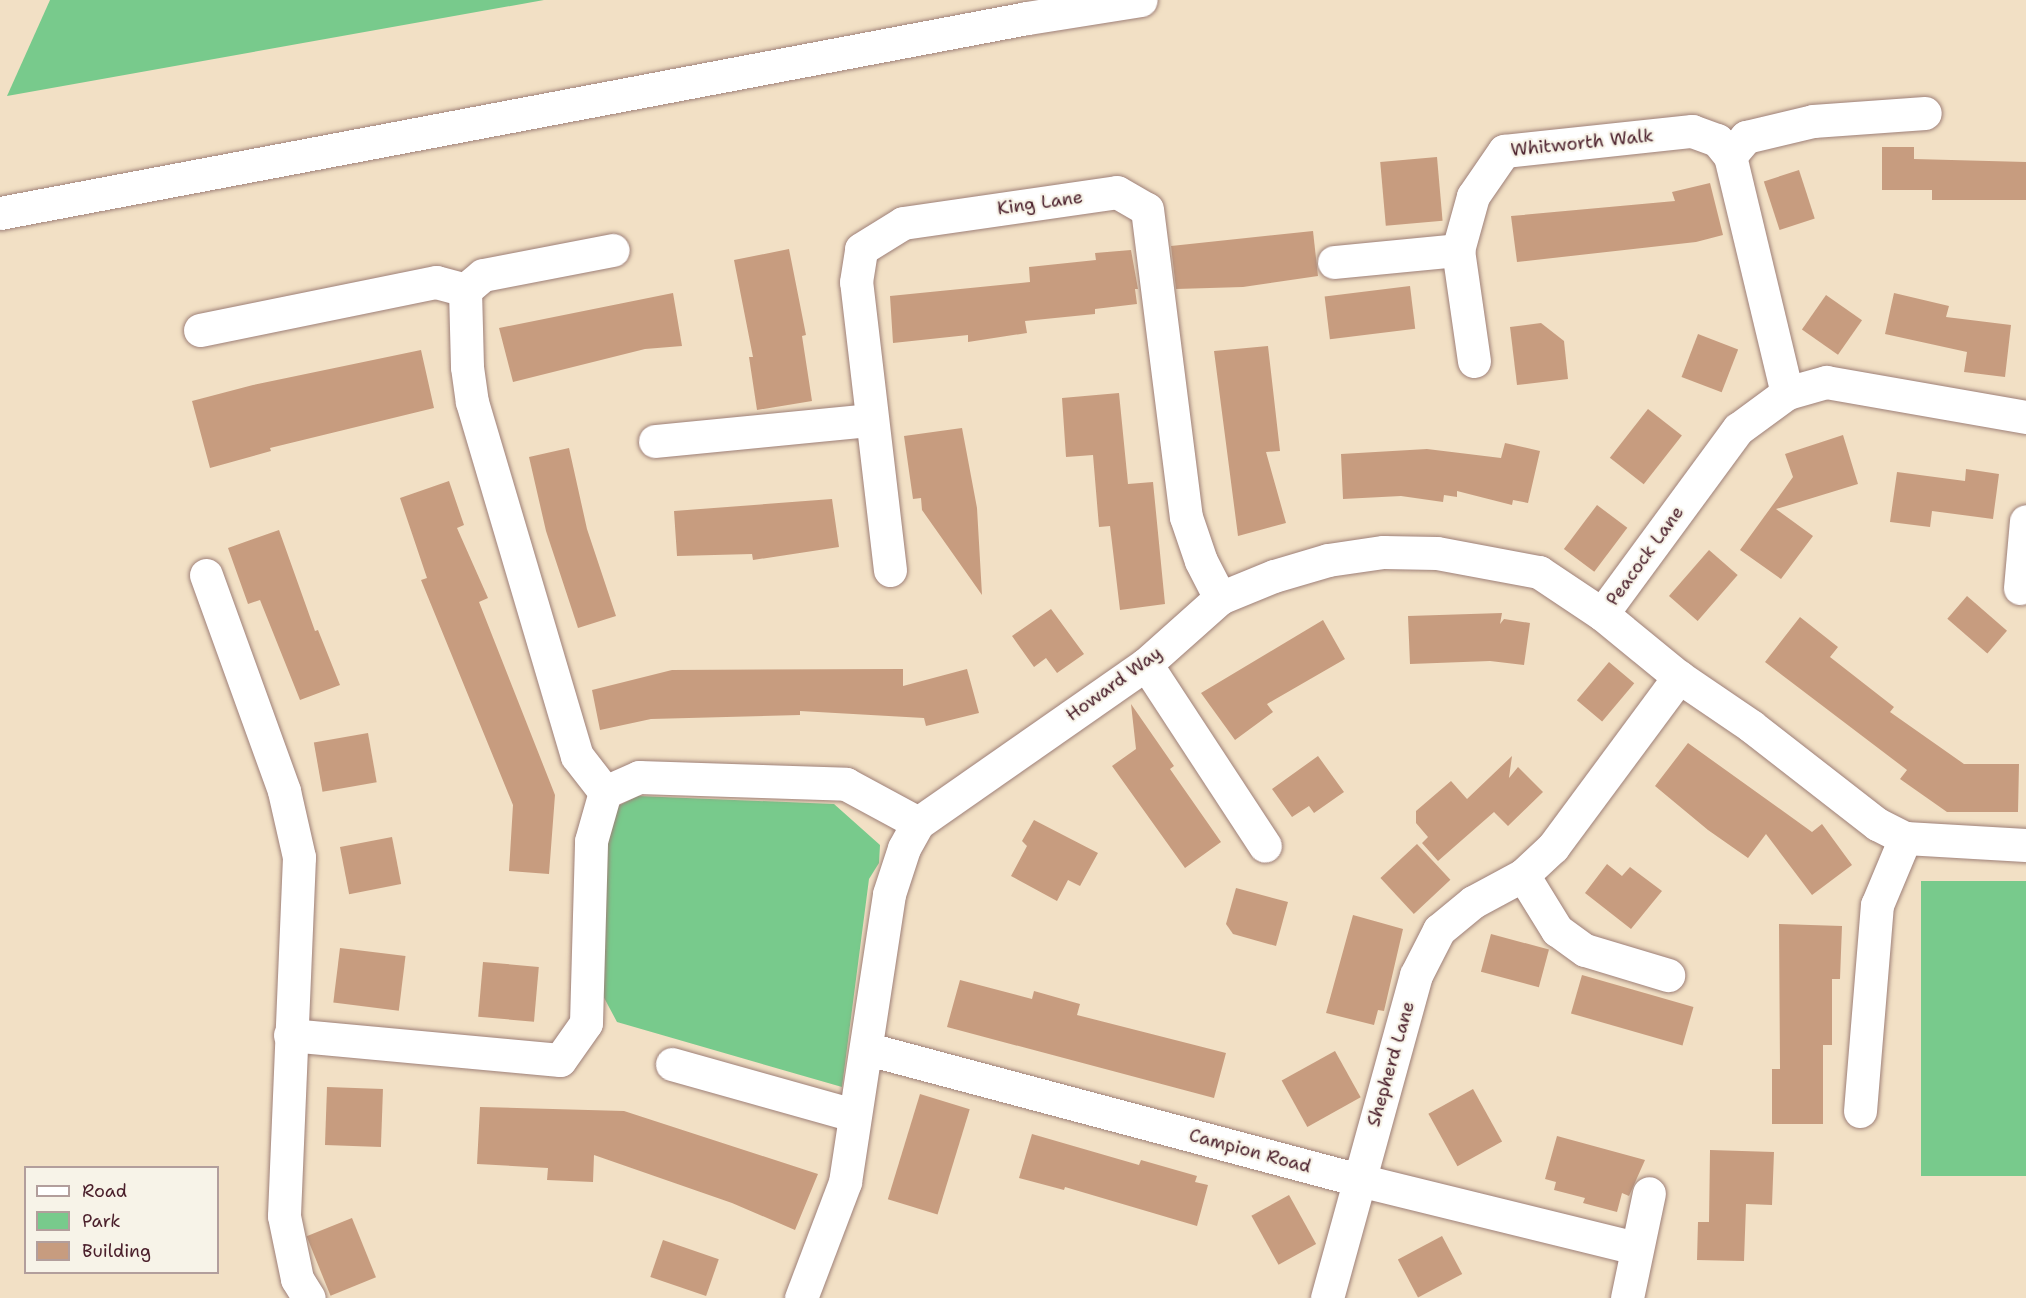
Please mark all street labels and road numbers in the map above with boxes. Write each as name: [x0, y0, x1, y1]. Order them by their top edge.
street label: Whitworth Walk: [1510, 125, 1654, 161]
street label: King Lane: [996, 186, 1084, 220]
street label: Peacock Lane: [1602, 502, 1688, 610]
street label: Howard Way: [1062, 642, 1166, 726]
street label: Shepherd Lane: [1363, 999, 1419, 1129]
street label: Campion Road: [1187, 1124, 1313, 1178]

